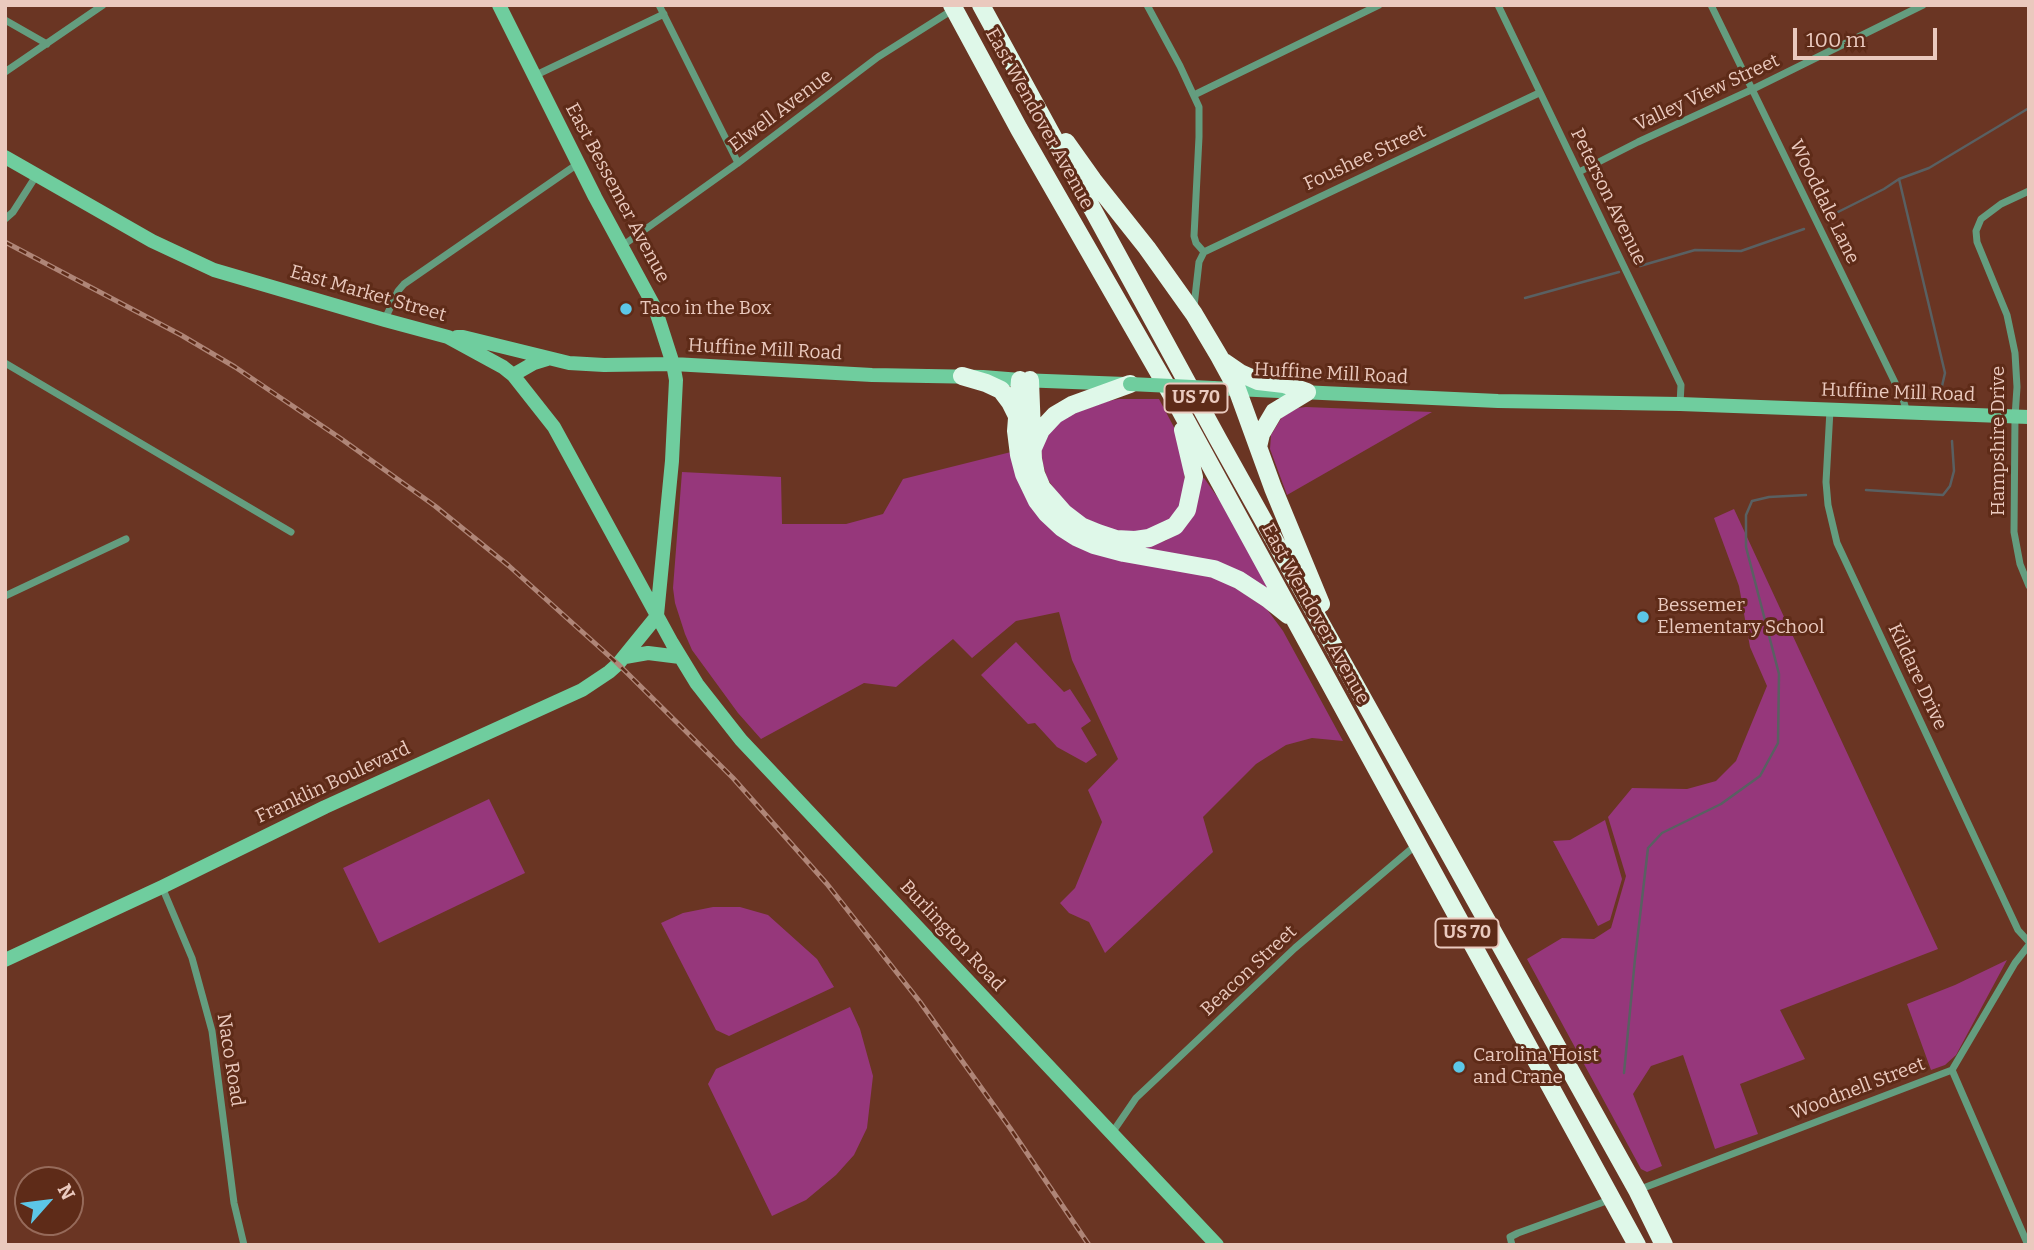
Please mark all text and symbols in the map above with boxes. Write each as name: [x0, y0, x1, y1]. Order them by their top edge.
scale bar: [1796, 14, 1940, 58]
street label: East Wendover Avenue: [980, 25, 1098, 213]
text: 100 m: [1806, 27, 1866, 53]
street label: Valley View Street: [1631, 49, 1783, 137]
street label: Elwell Avenue: [725, 65, 837, 157]
street label: East Bessemer Avenue: [560, 99, 674, 287]
street label: Foushee Street: [1301, 120, 1429, 196]
street label: Peterson Avenue: [1565, 125, 1651, 269]
street label: Wooddale Lane: [1784, 136, 1864, 268]
street label: East Market Street: [287, 261, 449, 327]
place label: Taco in the Box: [640, 298, 772, 320]
marker: Taco in the Box: [618, 301, 634, 317]
street label: Huffine Mill Road: [687, 335, 843, 365]
street label: Huffine Mill Road: [1253, 359, 1409, 389]
street label: Hampshire Drive: [1988, 366, 2010, 516]
street label: Huffine Mill Road: [1820, 379, 1976, 407]
road number: US 70: [1164, 384, 1228, 412]
street label: East Wendover Avenue: [1256, 520, 1374, 708]
place label: Bessemer Elementary School: [1657, 595, 1824, 639]
marker: Bessemer Elementary School: [1635, 609, 1651, 625]
street label: Kildare Drive: [1882, 620, 1952, 734]
street label: Franklin Boulevard: [252, 737, 414, 829]
street label: Burlington Road: [895, 876, 1009, 996]
road number: US 70: [1436, 918, 1498, 948]
street label: Beacon Street: [1196, 921, 1302, 1021]
street label: Naco Road: [211, 1012, 249, 1108]
place label: Carolina Hoist and Crane: [1473, 1045, 1599, 1089]
street label: Woodnell Street: [1788, 1053, 1928, 1125]
marker: Carolina Hoist and Crane: [1451, 1059, 1467, 1075]
north arrow: [14, 1166, 84, 1236]
text: N: [53, 1180, 80, 1204]

